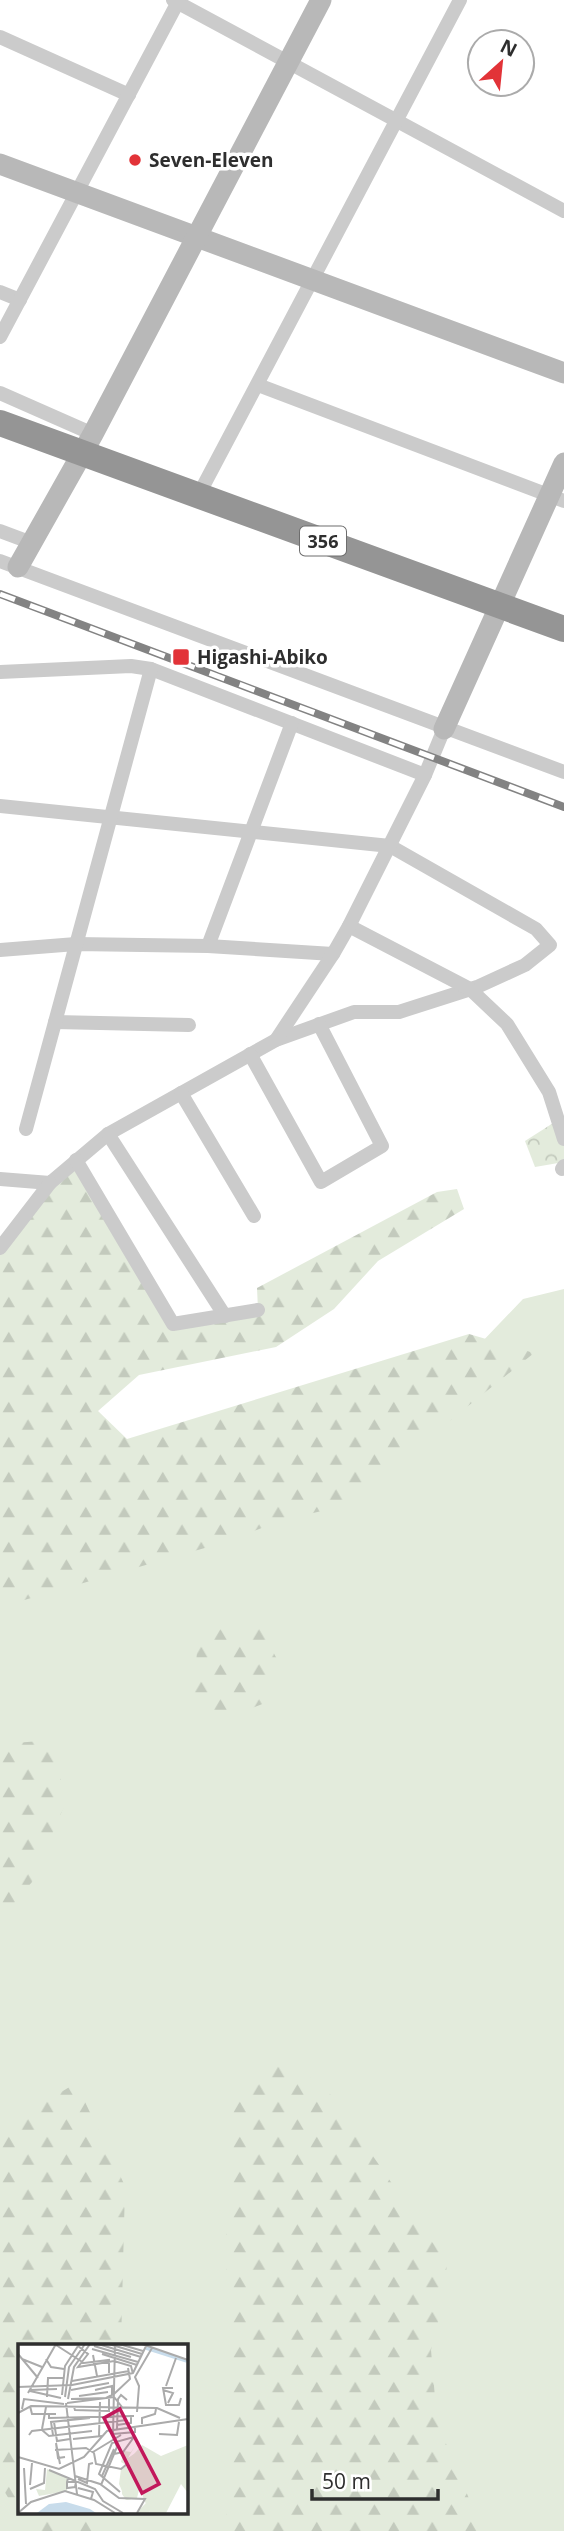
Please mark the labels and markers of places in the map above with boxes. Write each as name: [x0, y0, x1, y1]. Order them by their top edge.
place label: Seven-Eleven: [149, 147, 274, 173]
marker: Seven-Eleven: [127, 152, 143, 168]
place label: Higashi-Abiko: [197, 644, 328, 670]
marker: Higashi-Abiko: [171, 647, 191, 667]

